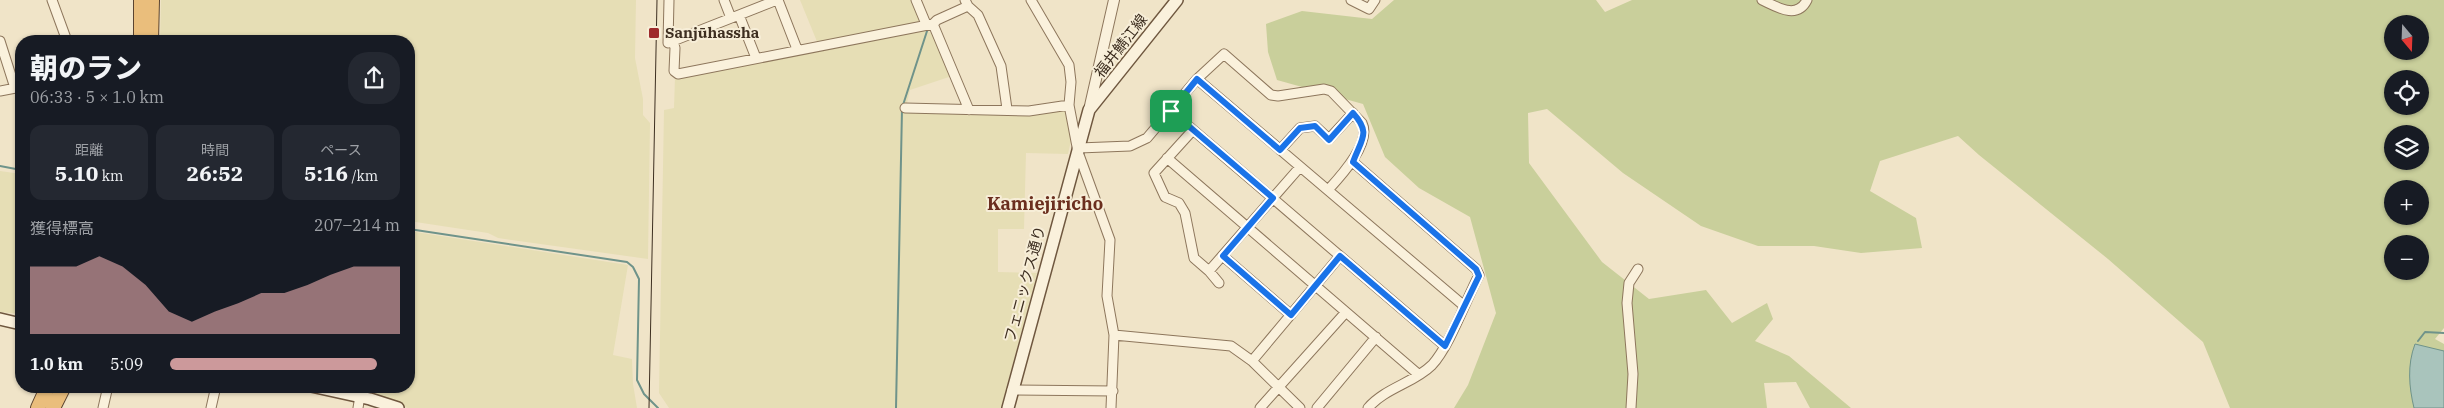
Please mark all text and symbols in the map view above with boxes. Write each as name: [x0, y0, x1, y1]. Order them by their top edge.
street label: 福井鯖江線: [1090, 10, 1151, 81]
north arrow: [2384, 15, 2429, 60]
map controls: [2384, 15, 2429, 280]
place label: Sanjūhassha: [665, 23, 760, 42]
marker: Sanjūhassha: [647, 26, 661, 40]
text: 朝のラン: [30, 49, 142, 86]
button: share: [348, 52, 400, 104]
button: locate: [2384, 70, 2429, 115]
text: 06:33 · 5 × 1.0 km: [30, 87, 164, 107]
pin: [1150, 90, 1192, 132]
icon: arrive: [1157, 97, 1185, 125]
button: layers: [2384, 125, 2429, 170]
text: 距離: [75, 141, 103, 159]
text: 時間: [201, 141, 229, 159]
text: ペース: [320, 141, 362, 159]
text: 5.10: [55, 159, 98, 187]
text: 26:52: [187, 159, 243, 187]
text: 5:16: [304, 159, 348, 187]
text: km: [98, 167, 123, 185]
text: /km: [348, 167, 378, 185]
button: +: [2384, 180, 2429, 225]
district label: Kamiejiricho: [987, 192, 1103, 215]
text: 207–214 m: [314, 215, 400, 235]
text: 獲得標高: [30, 218, 94, 238]
street label: フェニックス通り: [1000, 224, 1049, 344]
button: −: [2384, 235, 2429, 280]
text: 1.0 km: [30, 354, 83, 374]
text: 5:09: [110, 354, 143, 374]

